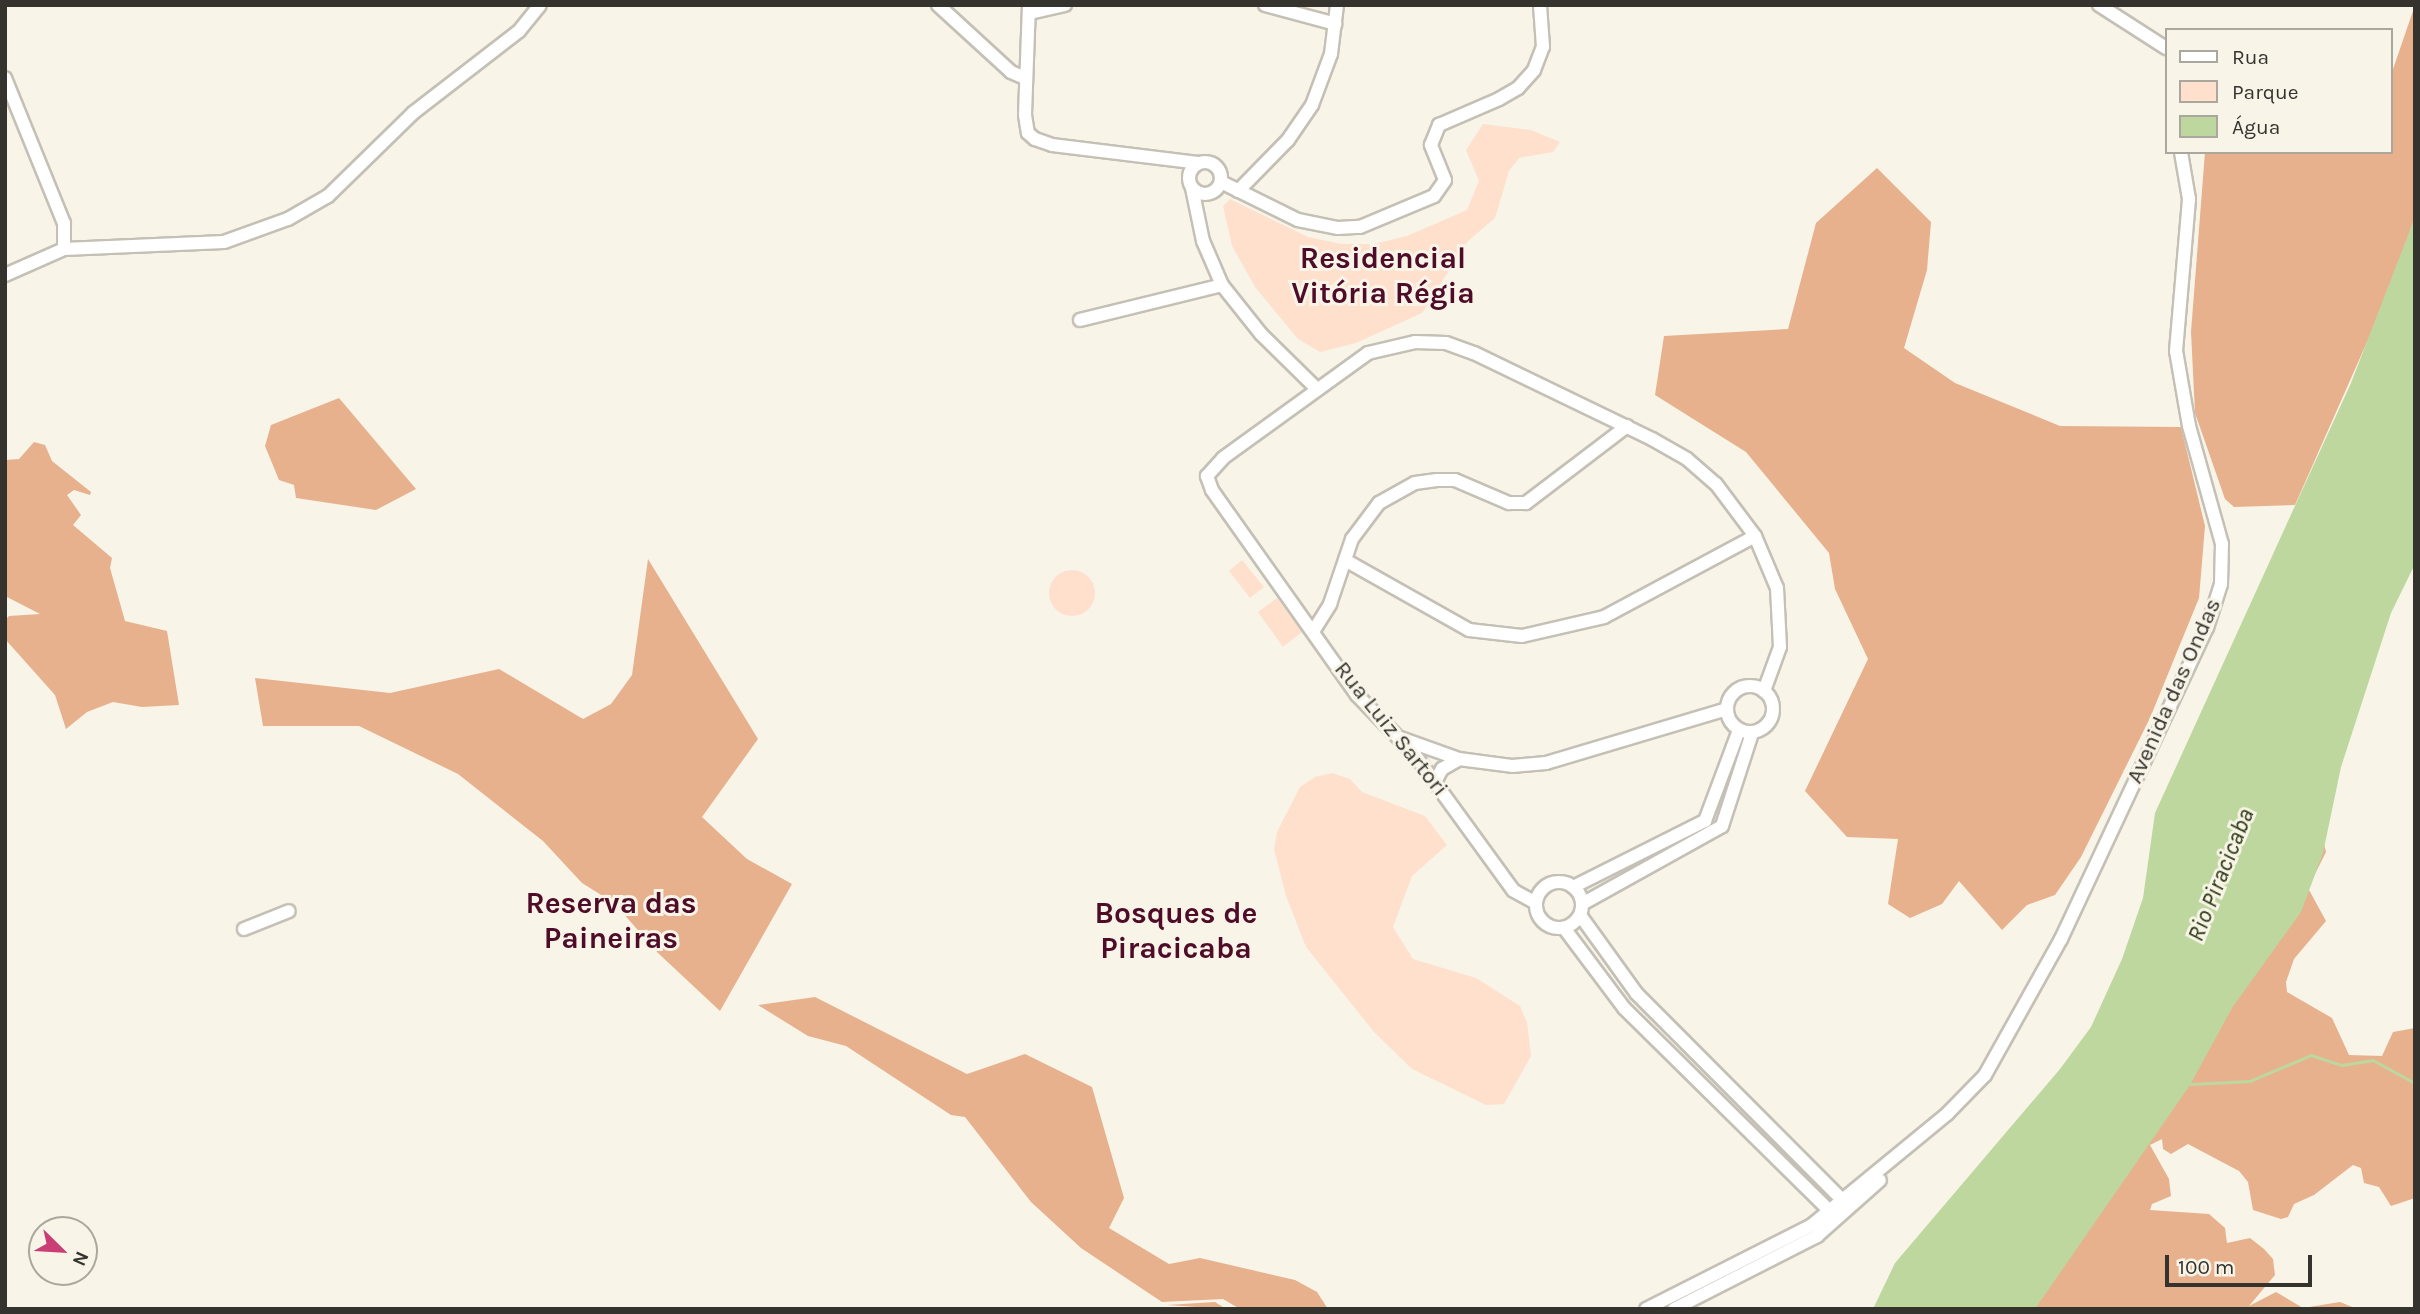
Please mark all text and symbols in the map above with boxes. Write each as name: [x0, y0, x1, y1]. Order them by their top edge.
legend: [2164, 28, 2392, 154]
text: Rua: [2232, 45, 2269, 69]
text: Parque: [2232, 80, 2299, 104]
text: Água: [2232, 115, 2280, 139]
district label: Residencial Vitória Régia: [1291, 240, 1475, 310]
street label: Avenida das Ondas: [2121, 594, 2227, 788]
street label: Rua Luiz Sartori: [1328, 656, 1454, 802]
water label: Rio Piracicaba: [2181, 804, 2261, 946]
district label: Reserva das Paineiras: [525, 885, 697, 956]
district label: Bosques de Piracicaba: [1095, 895, 1257, 965]
north arrow: [28, 1216, 98, 1286]
scale bar: [2168, 1240, 2315, 1284]
text: N: [68, 1248, 93, 1269]
text: 100 m: [2178, 1255, 2235, 1279]

